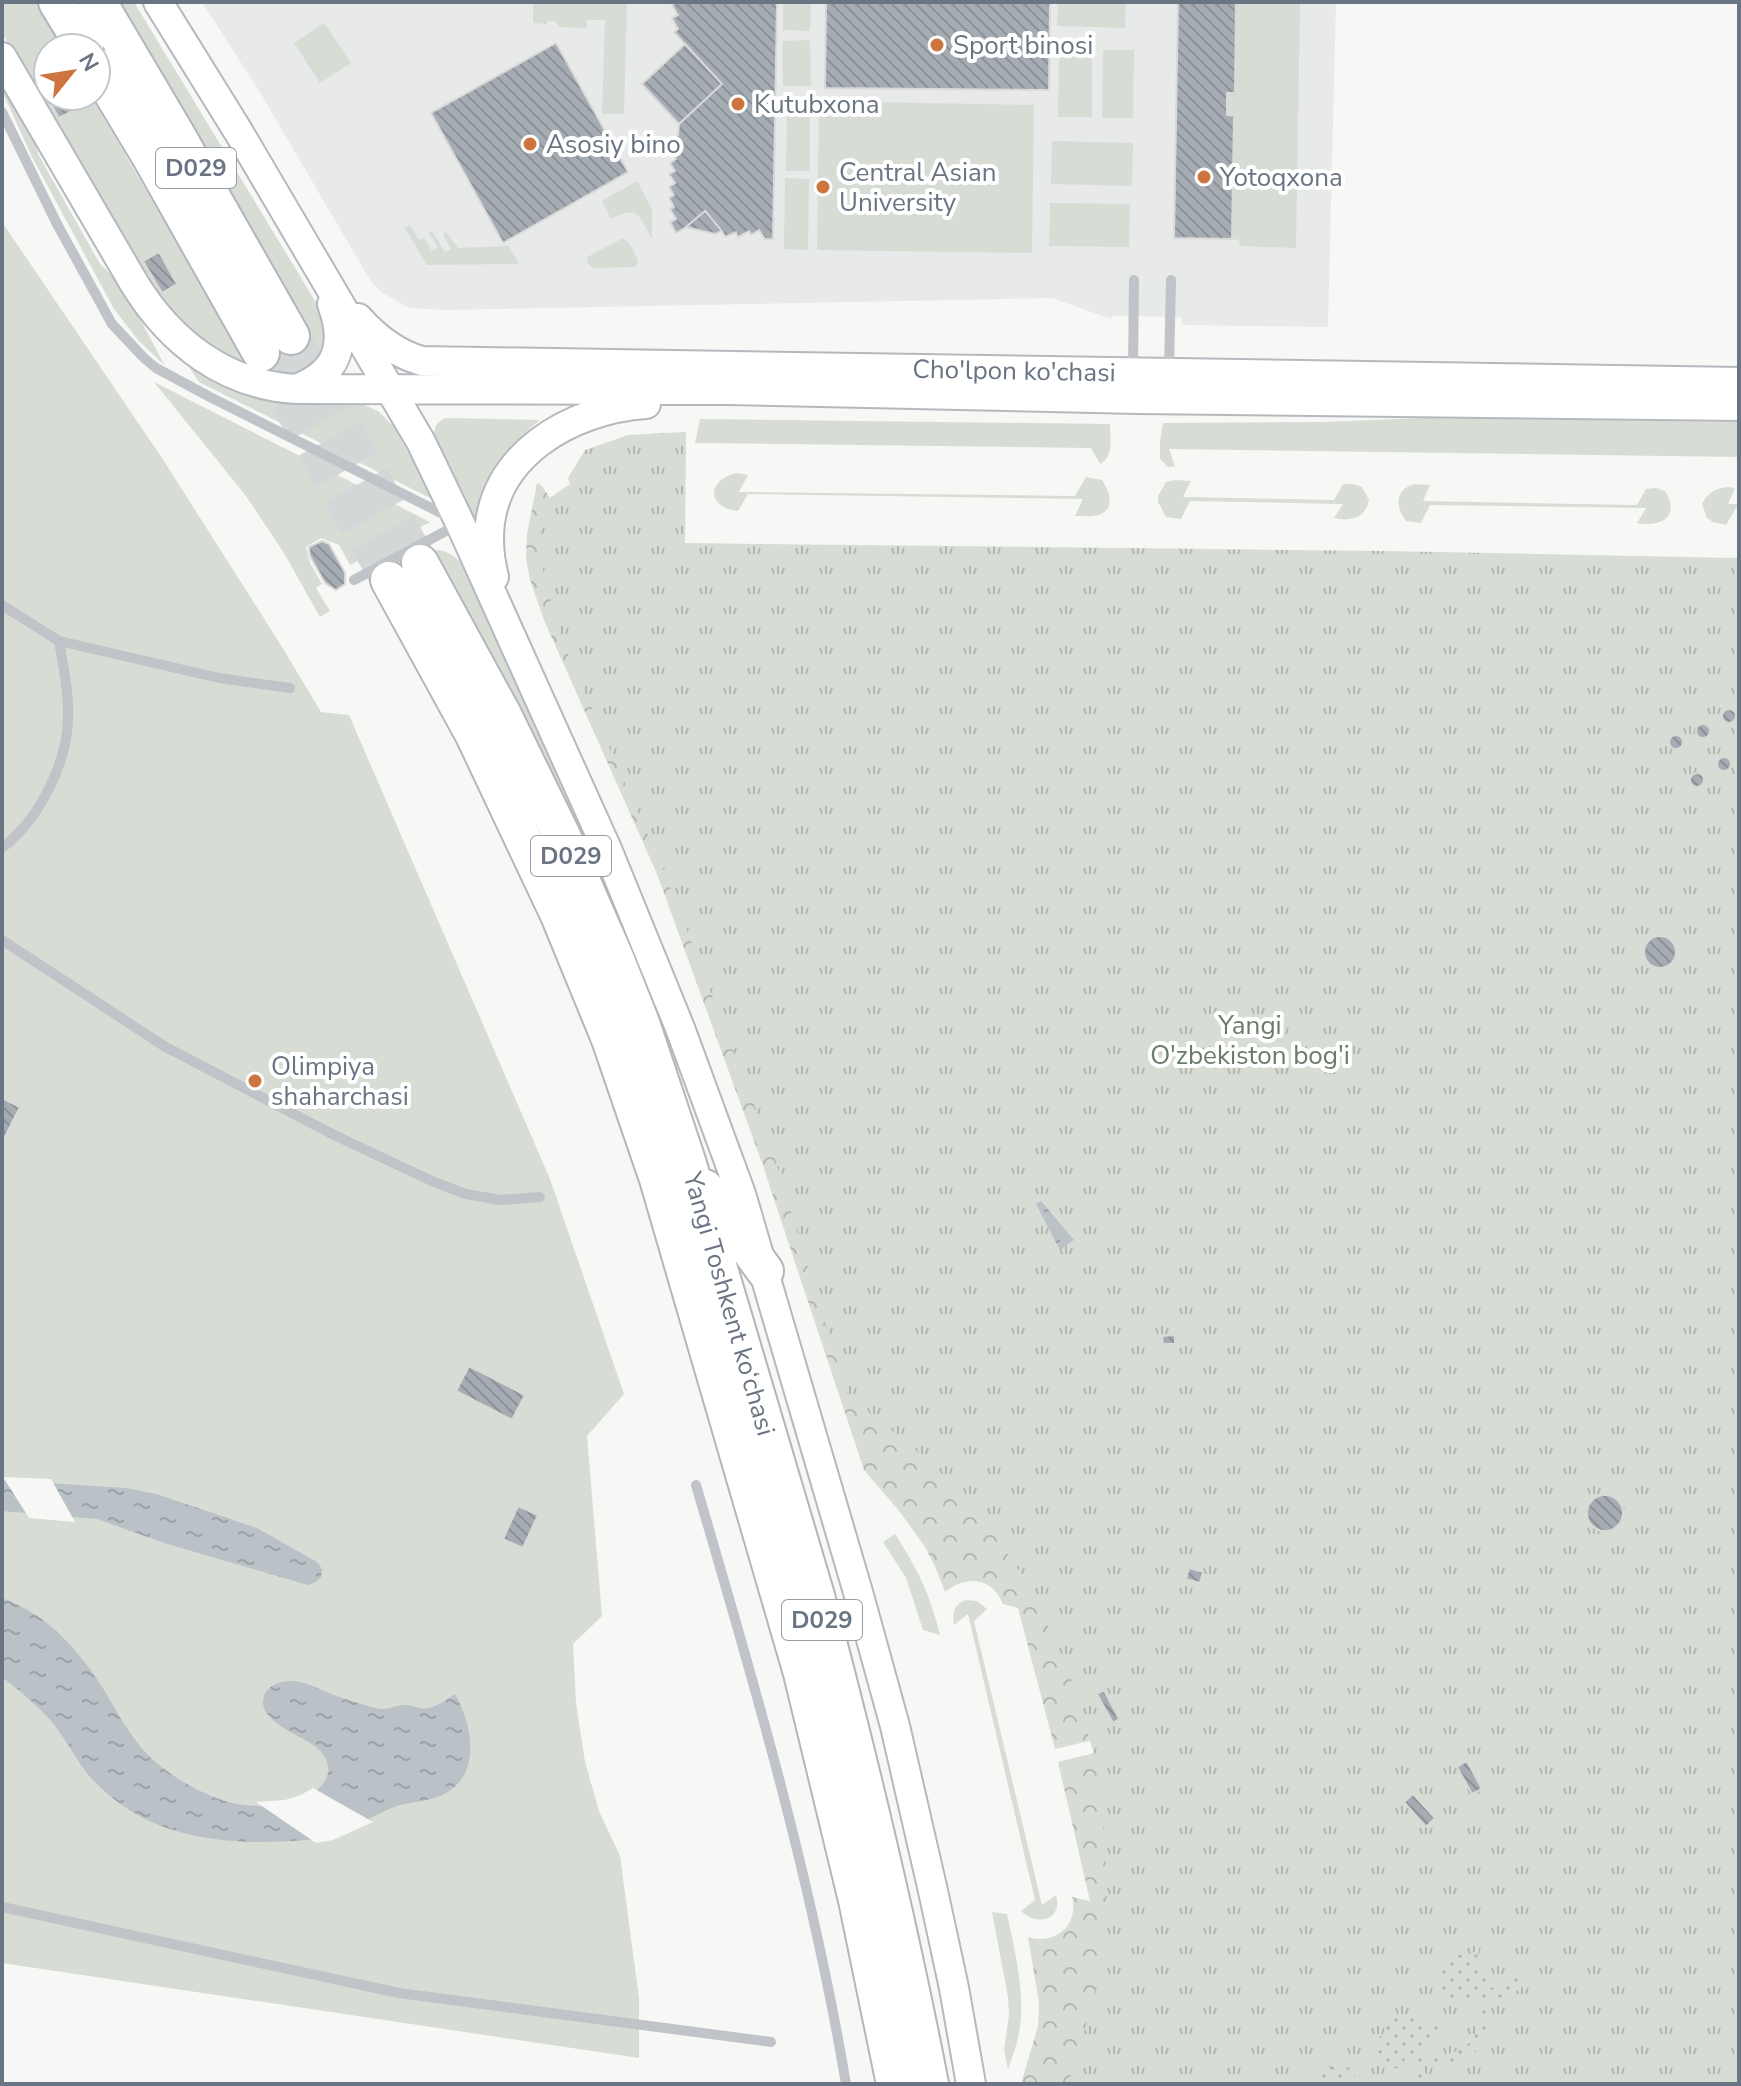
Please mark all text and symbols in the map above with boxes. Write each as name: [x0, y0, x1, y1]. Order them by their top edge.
place label: Sport binosi: [953, 28, 1093, 63]
north arrow: [32, 32, 112, 112]
marker: Sport binosi: [928, 36, 946, 54]
text: N: [71, 48, 106, 77]
place label: Kutubxona: [754, 87, 879, 122]
marker: Kutubxona: [729, 95, 747, 113]
place label: Asosiy bino: [546, 127, 681, 162]
marker: Asosiy bino: [521, 135, 539, 153]
road number: D029: [156, 148, 236, 188]
place label: Central Asian University: [839, 155, 997, 220]
place label: Yotoqxona: [1219, 160, 1343, 195]
marker: Yotoqxona: [1195, 168, 1213, 186]
marker: Central Asian University: [814, 178, 832, 196]
street label: Cho'lpon ko'chasi: [912, 352, 1116, 390]
road number: D029: [531, 836, 611, 876]
park label: Yangi O'zbekiston bog'i: [1150, 1008, 1350, 1073]
place label: Olimpiya shaharchasi: [271, 1049, 409, 1114]
marker: Olimpiya shaharchasi: [246, 1072, 264, 1090]
street label: Yangi Toshkent ko‘chasi: [674, 1167, 783, 1440]
road number: D029: [782, 1600, 862, 1640]

